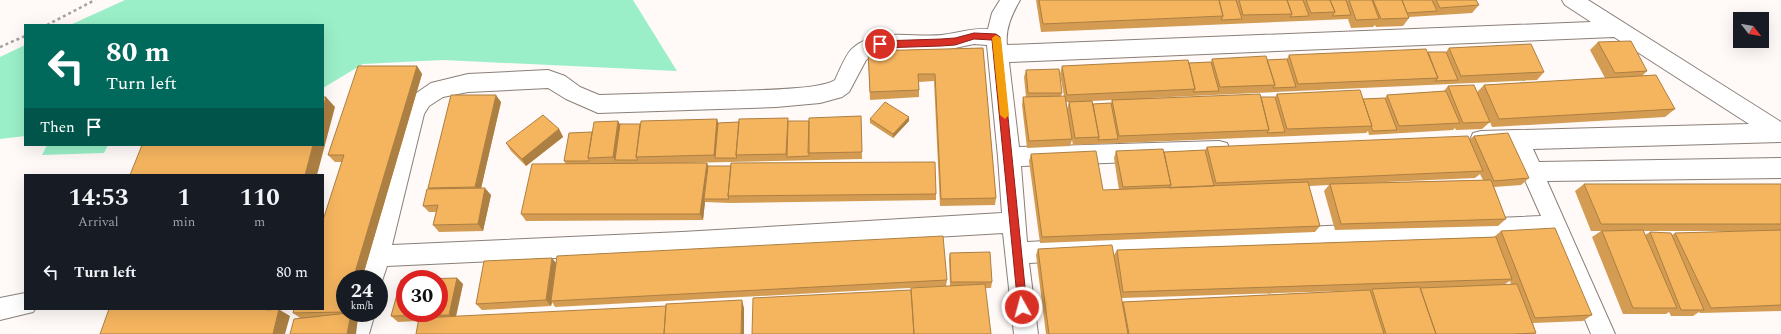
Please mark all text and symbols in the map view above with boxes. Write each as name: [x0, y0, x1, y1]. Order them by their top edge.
north arrow: [1733, 12, 1769, 48]
map controls: [1733, 12, 1769, 48]
pin: [863, 27, 897, 61]
text: 80 m: [106, 31, 170, 74]
icon: arrive: [869, 33, 891, 55]
icon: left: [40, 40, 92, 92]
text: Turn left: [106, 70, 177, 97]
text: Then: [40, 116, 75, 139]
icon: arrive: [83, 116, 105, 138]
text: 14:53: [68, 180, 128, 216]
text: 1: [177, 180, 191, 216]
text: 110: [239, 180, 280, 216]
text: Arrival: [78, 212, 119, 232]
text: min: [173, 212, 195, 232]
text: m: [254, 212, 265, 232]
icon: left: [40, 261, 62, 283]
text: Turn left: [74, 261, 136, 284]
text: 80 m: [276, 261, 308, 284]
speed limit sign: 30: [396, 270, 448, 322]
text: 24: [351, 276, 373, 306]
position arrow: [1001, 286, 1043, 328]
text: km/h: [351, 298, 373, 314]

